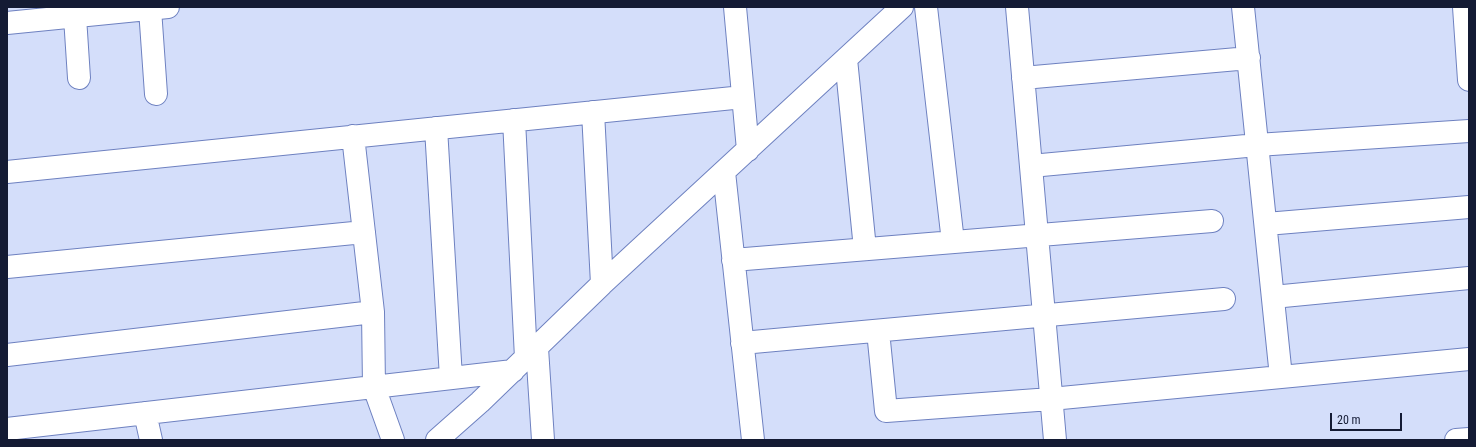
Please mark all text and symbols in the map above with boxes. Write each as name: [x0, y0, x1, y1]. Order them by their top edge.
scale bar: [1332, 405, 1404, 431]
text: 20 m: [1337, 413, 1361, 427]

